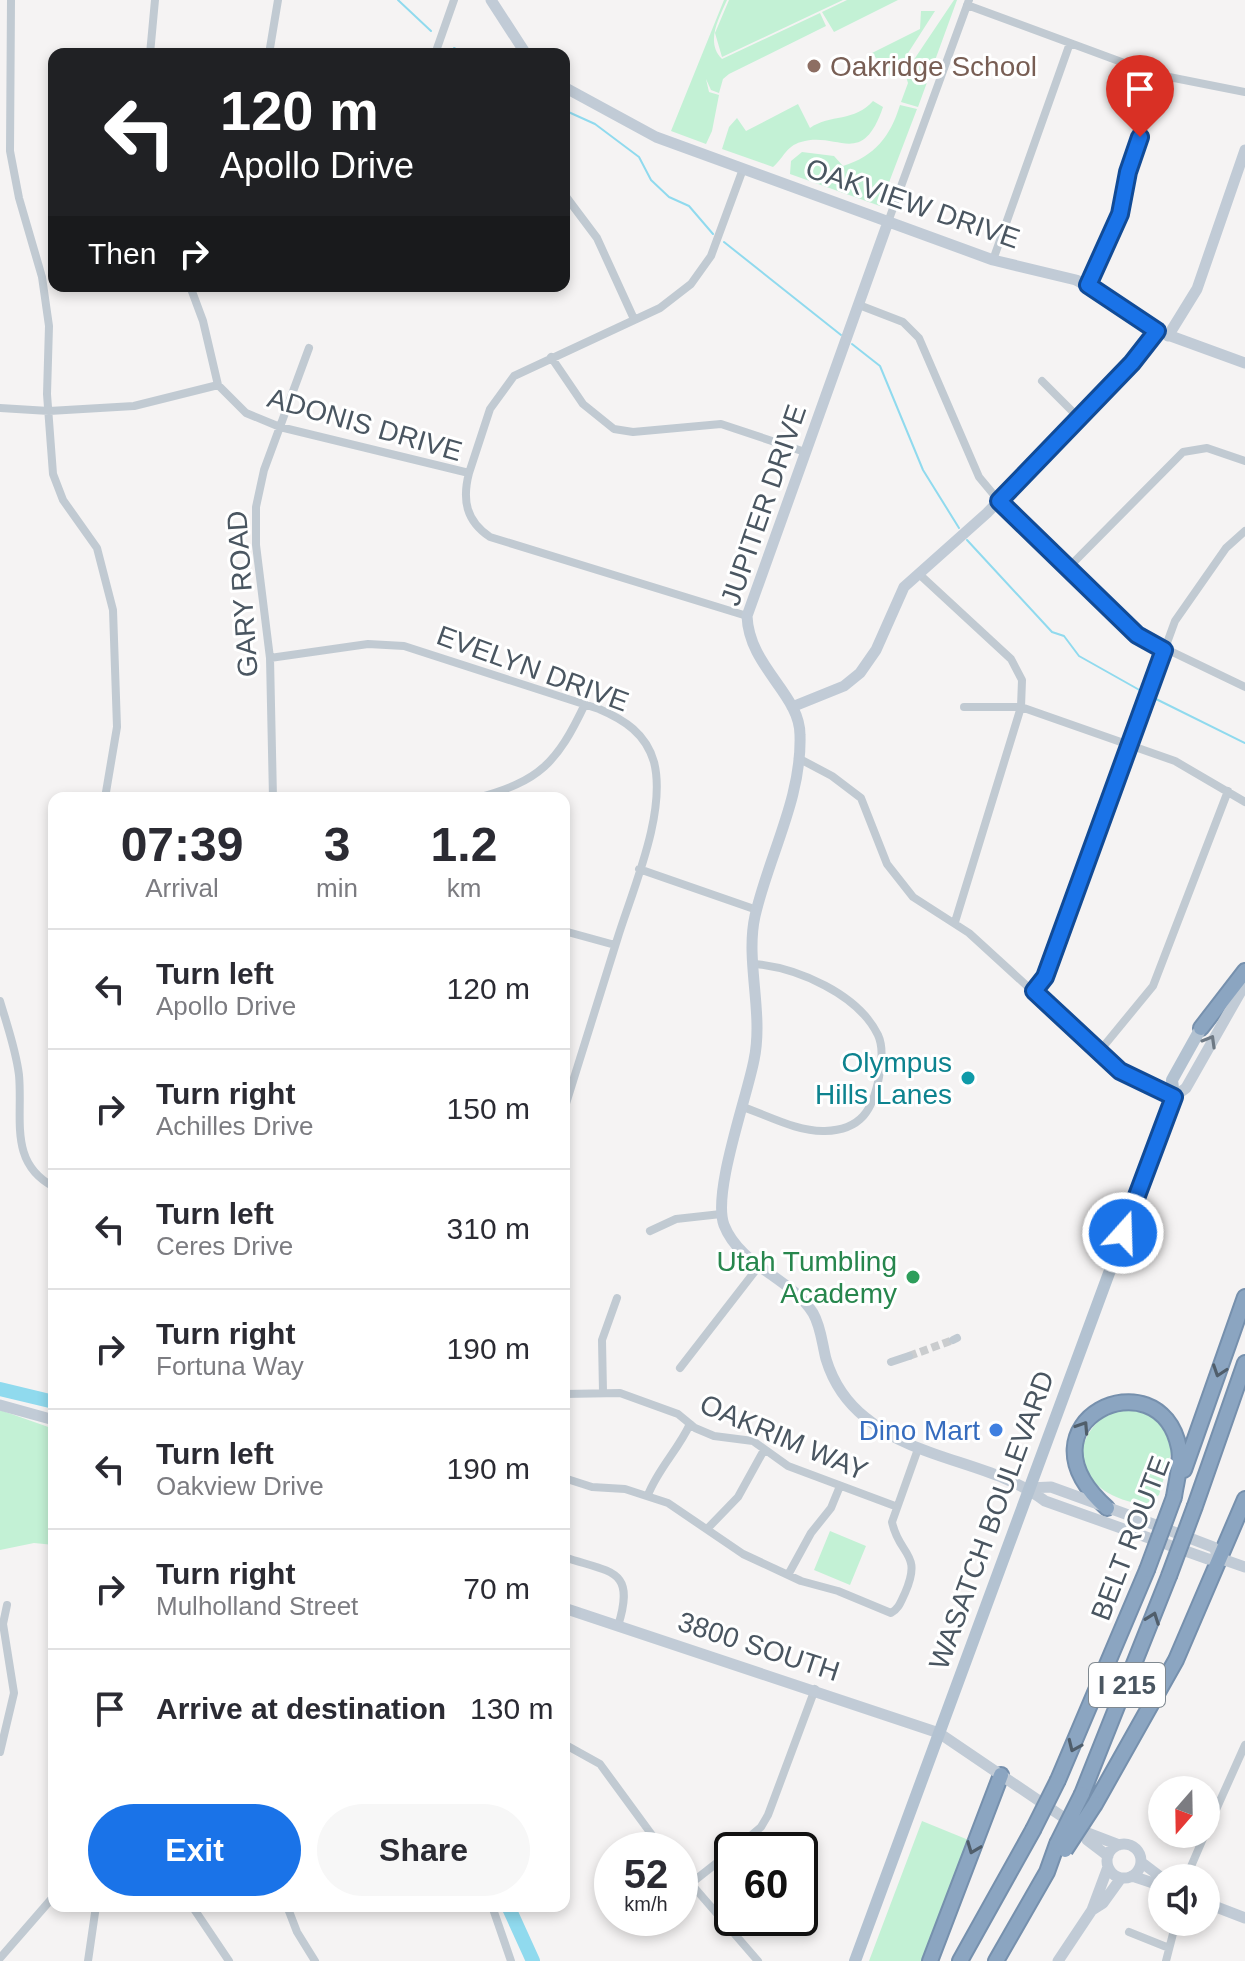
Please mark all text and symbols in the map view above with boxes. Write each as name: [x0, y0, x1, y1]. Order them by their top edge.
place label: Oakridge School: [830, 51, 1037, 82]
pin: [1106, 55, 1174, 137]
marker: Oakridge School: [805, 57, 823, 75]
icon: arrive: [1118, 67, 1162, 111]
text: 120 m: [220, 79, 379, 142]
icon: left: [88, 80, 192, 184]
text: Apollo Drive: [220, 145, 414, 186]
street label: OAKVIEW DRIVE: [802, 152, 1024, 255]
icon: right: [172, 232, 216, 276]
text: Then: [88, 237, 156, 270]
street label: ADONIS DRIVE: [264, 382, 466, 467]
street label: JUPITER DRIVE: [715, 401, 812, 610]
street label: GARY ROAD: [221, 510, 264, 678]
street label: EVELYN DRIVE: [433, 619, 633, 718]
text: 07:39: [121, 818, 243, 871]
text: 3: [324, 818, 350, 871]
text: 1.2: [431, 818, 497, 871]
text: Arrival: [145, 873, 219, 903]
text: min: [316, 873, 358, 903]
text: km: [447, 873, 481, 903]
text: Turn left: [156, 957, 274, 990]
icon: left: [88, 967, 132, 1011]
text: 120 m: [447, 972, 530, 1005]
text: Apollo Drive: [156, 991, 296, 1021]
one-way arrow: [1200, 1035, 1216, 1050]
place label: Olympus Hills Lanes: [815, 1047, 952, 1110]
marker: Olympus Hills Lanes: [959, 1069, 977, 1087]
text: Turn right: [156, 1077, 295, 1110]
icon: right: [88, 1087, 132, 1131]
text: 150 m: [447, 1092, 530, 1125]
text: Achilles Drive: [156, 1111, 314, 1141]
position arrow: [1081, 1191, 1165, 1275]
text: Turn left: [156, 1197, 274, 1230]
icon: left: [88, 1207, 132, 1251]
text: 310 m: [447, 1212, 530, 1245]
text: Ceres Drive: [156, 1231, 293, 1261]
place label: Utah Tumbling Academy: [716, 1246, 897, 1309]
marker: Utah Tumbling Academy: [904, 1268, 922, 1286]
text: Turn right: [156, 1317, 295, 1350]
icon: right: [88, 1327, 132, 1371]
text: 190 m: [447, 1332, 530, 1365]
text: Fortuna Way: [156, 1351, 304, 1381]
one-way arrow: [1212, 1363, 1229, 1377]
street label: WASATCH BOULEVARD: [923, 1367, 1060, 1674]
street label: OAKRIM WAY: [695, 1388, 872, 1487]
place label: Dino Mart: [859, 1415, 980, 1446]
marker: Dino Mart: [987, 1421, 1005, 1439]
one-way arrow: [1073, 1421, 1088, 1435]
text: Turn left: [156, 1437, 274, 1470]
icon: left: [88, 1447, 132, 1491]
text: 190 m: [447, 1452, 530, 1485]
street label: BELT ROUTE: [1085, 1452, 1176, 1625]
text: Oakview Drive: [156, 1471, 324, 1501]
text: Turn right: [156, 1557, 295, 1590]
icon: right: [88, 1567, 132, 1611]
text: 70 m: [463, 1572, 530, 1605]
text: Mulholland Street: [156, 1591, 358, 1621]
street label: 3800 SOUTH: [674, 1606, 844, 1687]
one-way arrow: [1144, 1612, 1160, 1626]
road number: I 215: [1089, 1663, 1165, 1707]
icon: arrive: [88, 1687, 132, 1731]
text: Arrive at destination: [156, 1692, 446, 1725]
text: 130 m: [470, 1692, 553, 1725]
one-way arrow: [1067, 1737, 1083, 1752]
north arrow: [1148, 1776, 1220, 1848]
map controls: [1148, 1776, 1220, 1936]
button: Exit: [88, 1804, 301, 1896]
button: Share: [317, 1804, 530, 1896]
speed limit sign: 60: [714, 1832, 818, 1936]
one-way arrow: [966, 1840, 983, 1854]
text: 52: [624, 1852, 668, 1896]
button: sound: [1148, 1864, 1220, 1936]
text: km/h: [624, 1893, 668, 1915]

